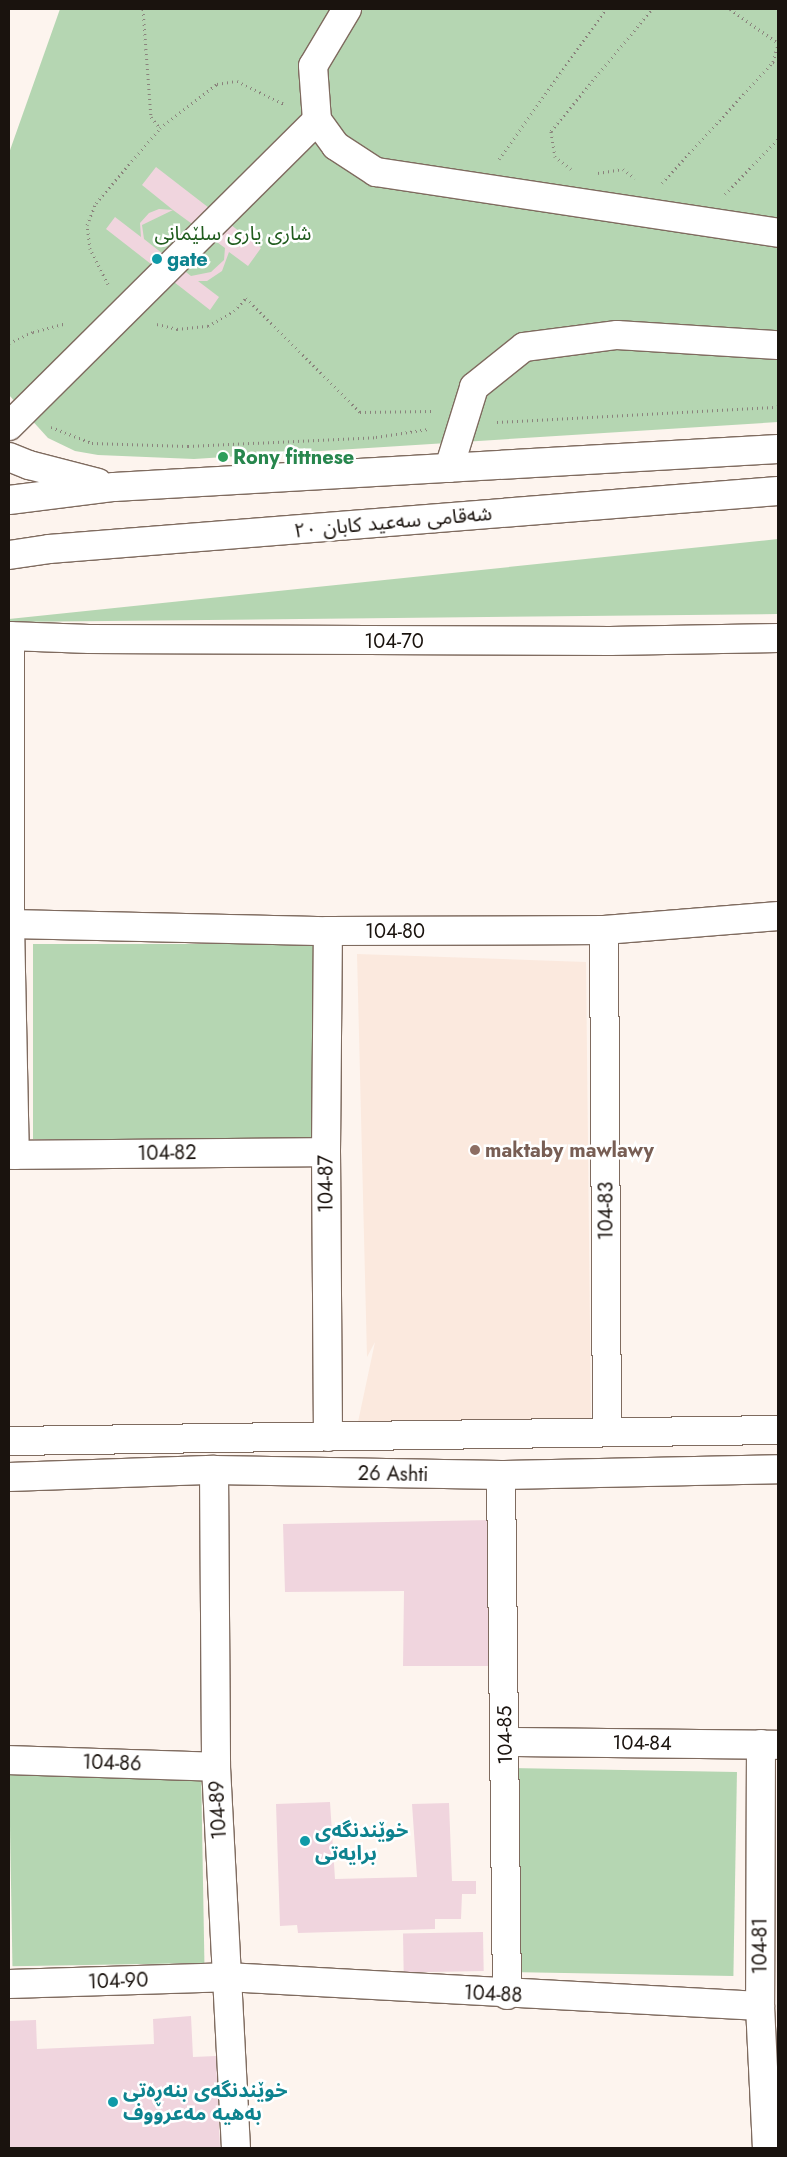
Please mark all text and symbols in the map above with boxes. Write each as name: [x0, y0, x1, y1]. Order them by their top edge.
park label: شاری یاری سلێمانی: [155, 221, 311, 245]
place label: gate: [167, 247, 208, 271]
marker: gate: [151, 253, 163, 265]
place label: Rony fittnese: [233, 445, 354, 469]
marker: Rony fittnese: [217, 451, 229, 463]
street label: شەقامی سەعید کابان ٢٠: [293, 501, 493, 543]
street label: 104-70: [364, 629, 424, 653]
street label: 104-80: [365, 919, 425, 943]
place label: maktaby mawlawy: [485, 1138, 654, 1162]
street label: 104-82: [137, 1140, 197, 1166]
marker: maktaby mawlawy: [469, 1144, 481, 1156]
street label: 104-87: [314, 1155, 338, 1213]
street label: 104-83: [594, 1182, 618, 1240]
street label: 26 Ashti: [357, 1461, 429, 1487]
street label: 104-85: [492, 1705, 518, 1765]
street label: 104-84: [612, 1730, 672, 1756]
street label: 104-86: [82, 1750, 142, 1776]
street label: 104-89: [204, 1780, 232, 1840]
place label: خوێندنگەی برایەتی: [315, 1818, 408, 1865]
marker: خوێندنگەی برایەتی: [299, 1835, 311, 1847]
street label: 104-81: [748, 1918, 772, 1974]
street label: 104-90: [87, 1968, 149, 1994]
street label: 104-88: [463, 1980, 523, 2008]
place label: خوێندنگەی بنەڕەتی بەهیە مەعرووف: [123, 2078, 287, 2125]
marker: خوێندنگەی بنەڕەتی بەهیە مەعرووف: [107, 2096, 119, 2108]

